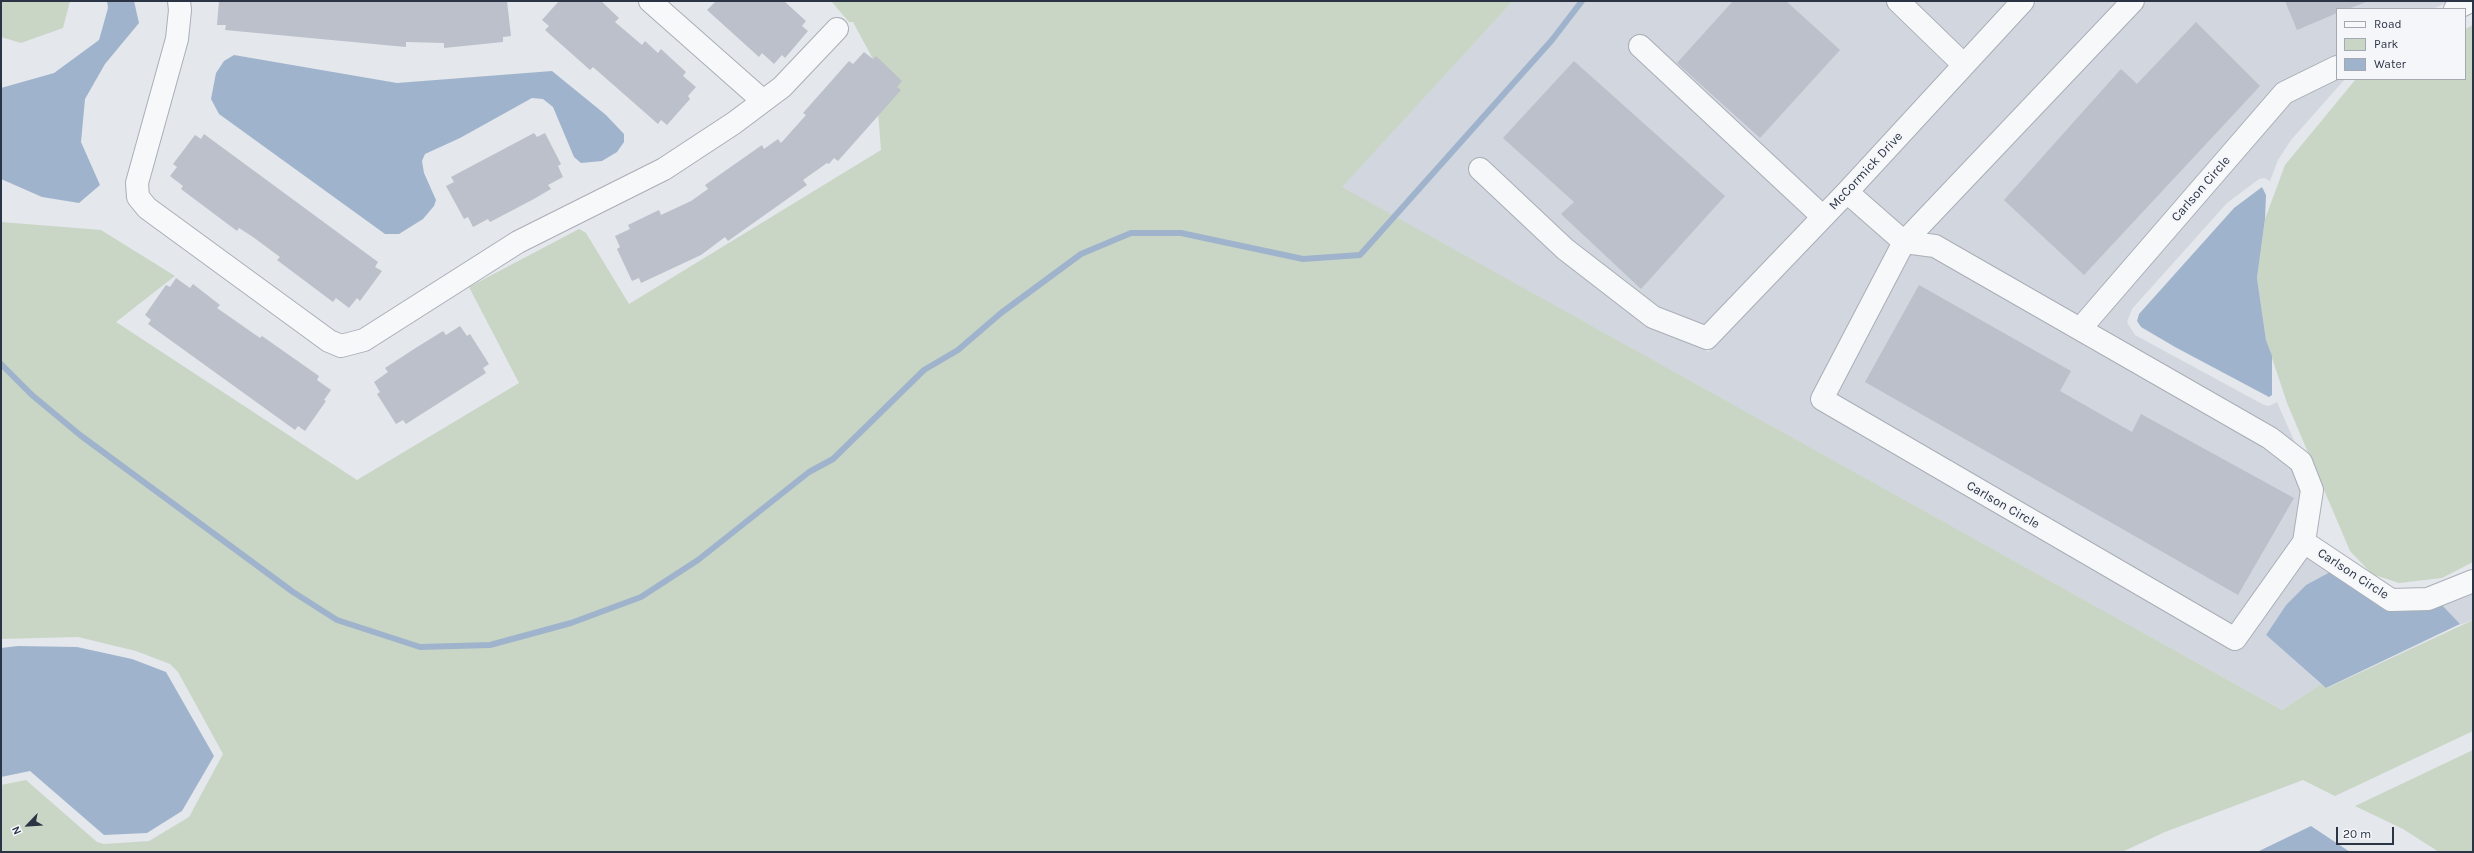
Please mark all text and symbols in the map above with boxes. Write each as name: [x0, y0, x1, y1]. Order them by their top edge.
legend: [2336, 8, 2466, 80]
text: Road: [2374, 17, 2402, 31]
text: Park: [2374, 37, 2398, 51]
text: Water: [2374, 57, 2406, 71]
street label: McCormick Drive: [1826, 129, 1906, 213]
street label: Carlson Circle: [2168, 153, 2234, 225]
street label: Carlson Circle: [1964, 478, 2042, 532]
street label: Carlson Circle: [2314, 545, 2392, 603]
north arrow: [8, 805, 48, 845]
scale bar: [2338, 819, 2396, 845]
text: N: [9, 824, 24, 837]
text: 20 m: [2343, 827, 2371, 841]

